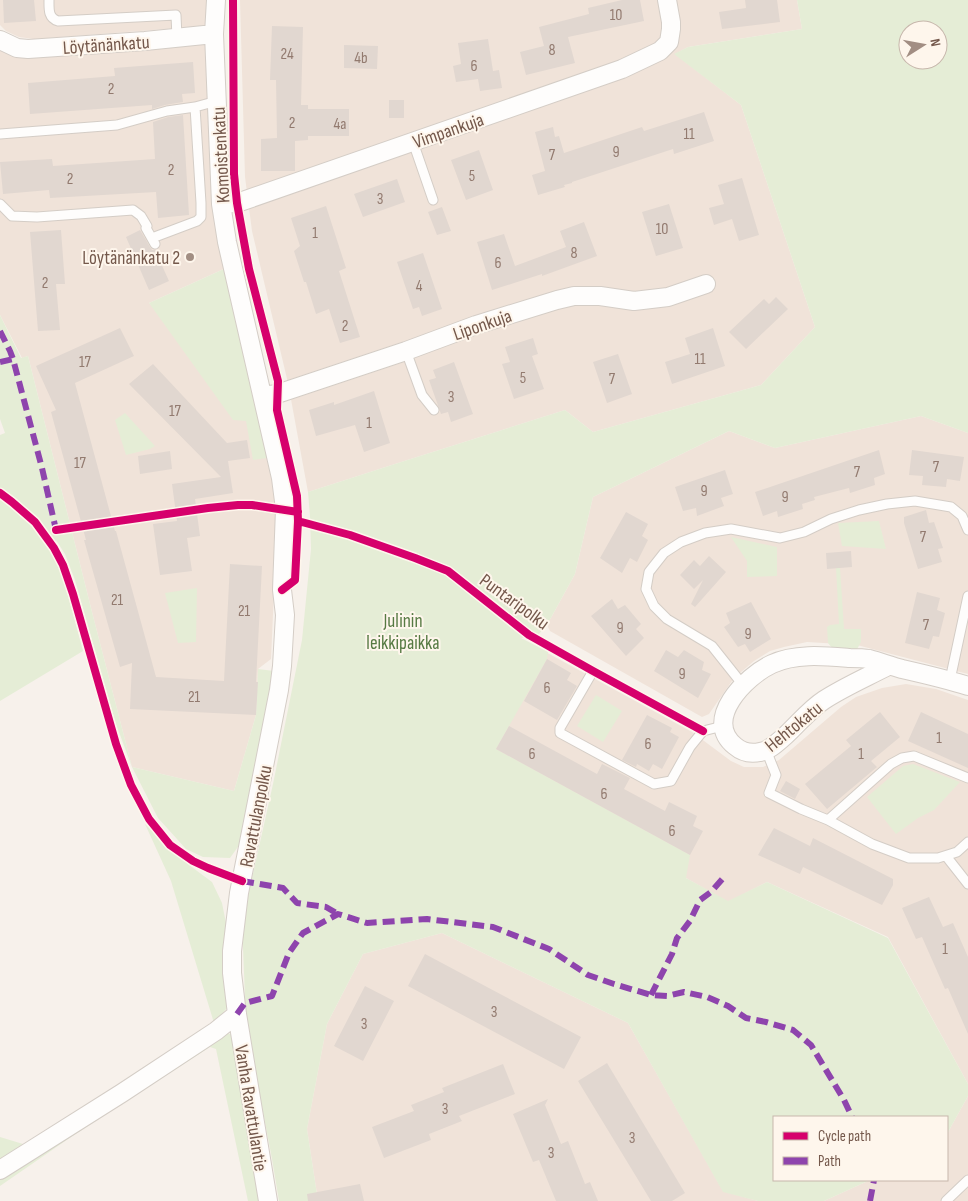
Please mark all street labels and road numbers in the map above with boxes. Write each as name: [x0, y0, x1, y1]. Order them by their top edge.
street label: Löytänänkatu: [62, 31, 150, 60]
street label: Komoistenkatu: [207, 106, 236, 204]
street label: Vimpankuja: [410, 109, 487, 154]
street label: Liponkuja: [450, 305, 515, 346]
street label: Puntaripolku: [475, 569, 554, 635]
street label: Hehtokatu: [761, 697, 827, 757]
street label: Ravattulanpolku: [235, 763, 278, 869]
street label: Vanha Ravattulantie: [229, 1043, 272, 1173]

